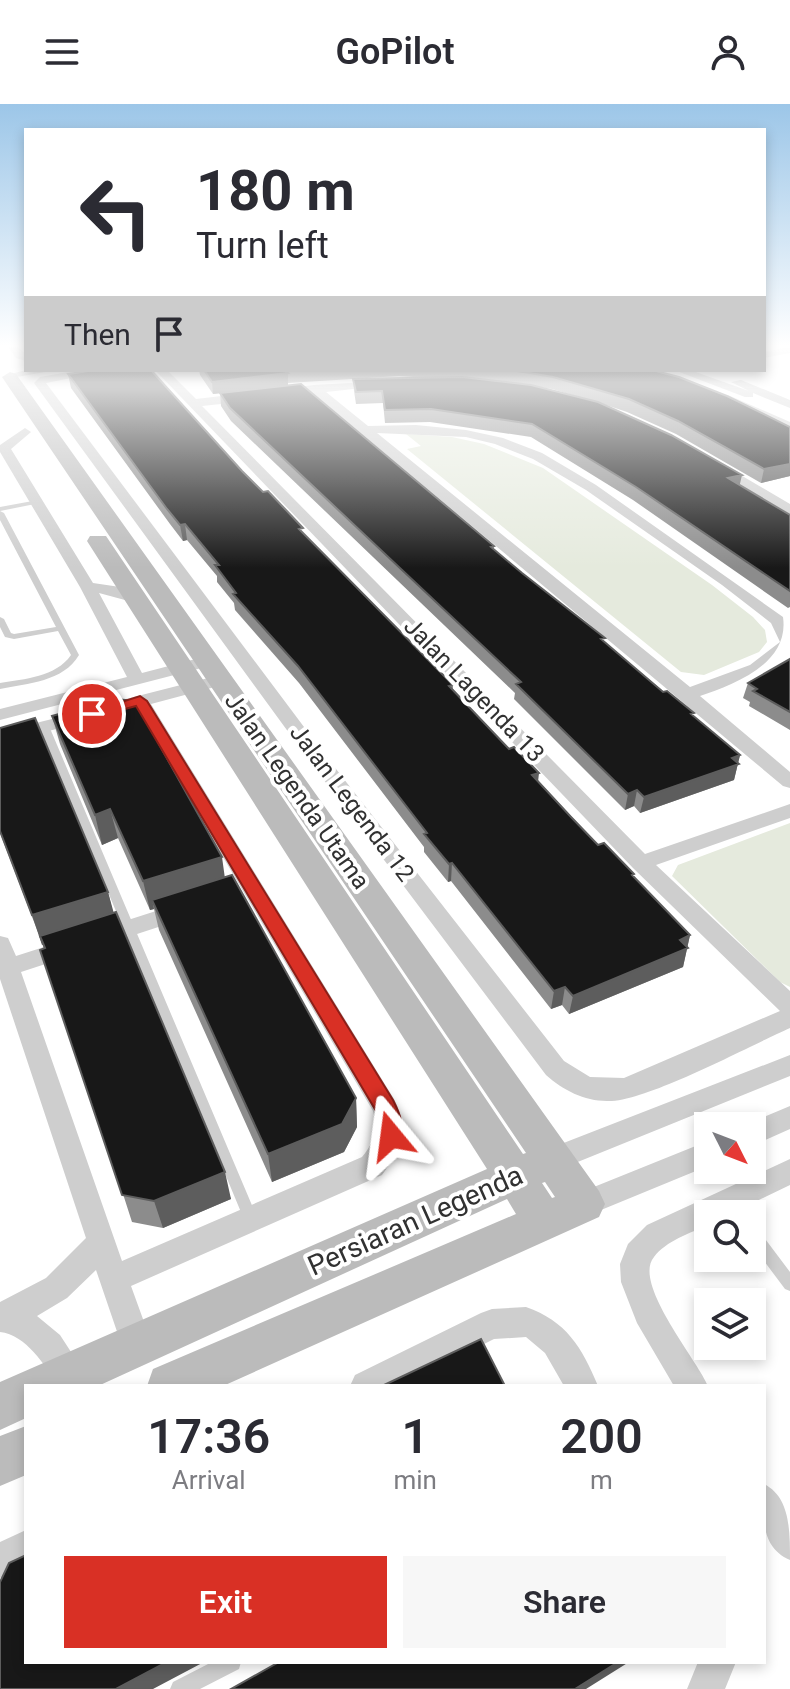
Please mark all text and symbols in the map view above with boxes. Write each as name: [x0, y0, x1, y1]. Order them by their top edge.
icon: menu: [40, 30, 84, 74]
icon: person: [706, 30, 750, 74]
text: GoPilot: [335, 31, 455, 73]
text: 180 m: [196, 158, 355, 224]
icon: left: [64, 160, 168, 264]
text: Turn left: [196, 225, 329, 267]
icon: arrive: [147, 312, 191, 356]
text: Then: [64, 317, 131, 352]
street label: Jalan Lagenda 13: [398, 612, 550, 768]
pin: [58, 680, 126, 748]
street label: Jalan Legenda Utama: [219, 688, 375, 894]
icon: arrive: [70, 692, 114, 736]
street label: Jalan Legenda 12: [284, 719, 420, 887]
position arrow: [349, 1094, 433, 1178]
north arrow: [694, 1112, 766, 1184]
map controls: [694, 1112, 766, 1360]
street label: Persiaran Legenda: [303, 1158, 528, 1283]
button: search: [694, 1200, 766, 1272]
button: layers: [694, 1288, 766, 1360]
text: 17:36: [147, 1408, 270, 1465]
text: 1: [402, 1408, 429, 1465]
text: 200: [560, 1408, 643, 1465]
text: Arrival: [172, 1465, 246, 1495]
text: min: [393, 1465, 437, 1495]
text: m: [590, 1465, 613, 1495]
button: Exit: [64, 1556, 387, 1648]
button: Share: [403, 1556, 726, 1648]

